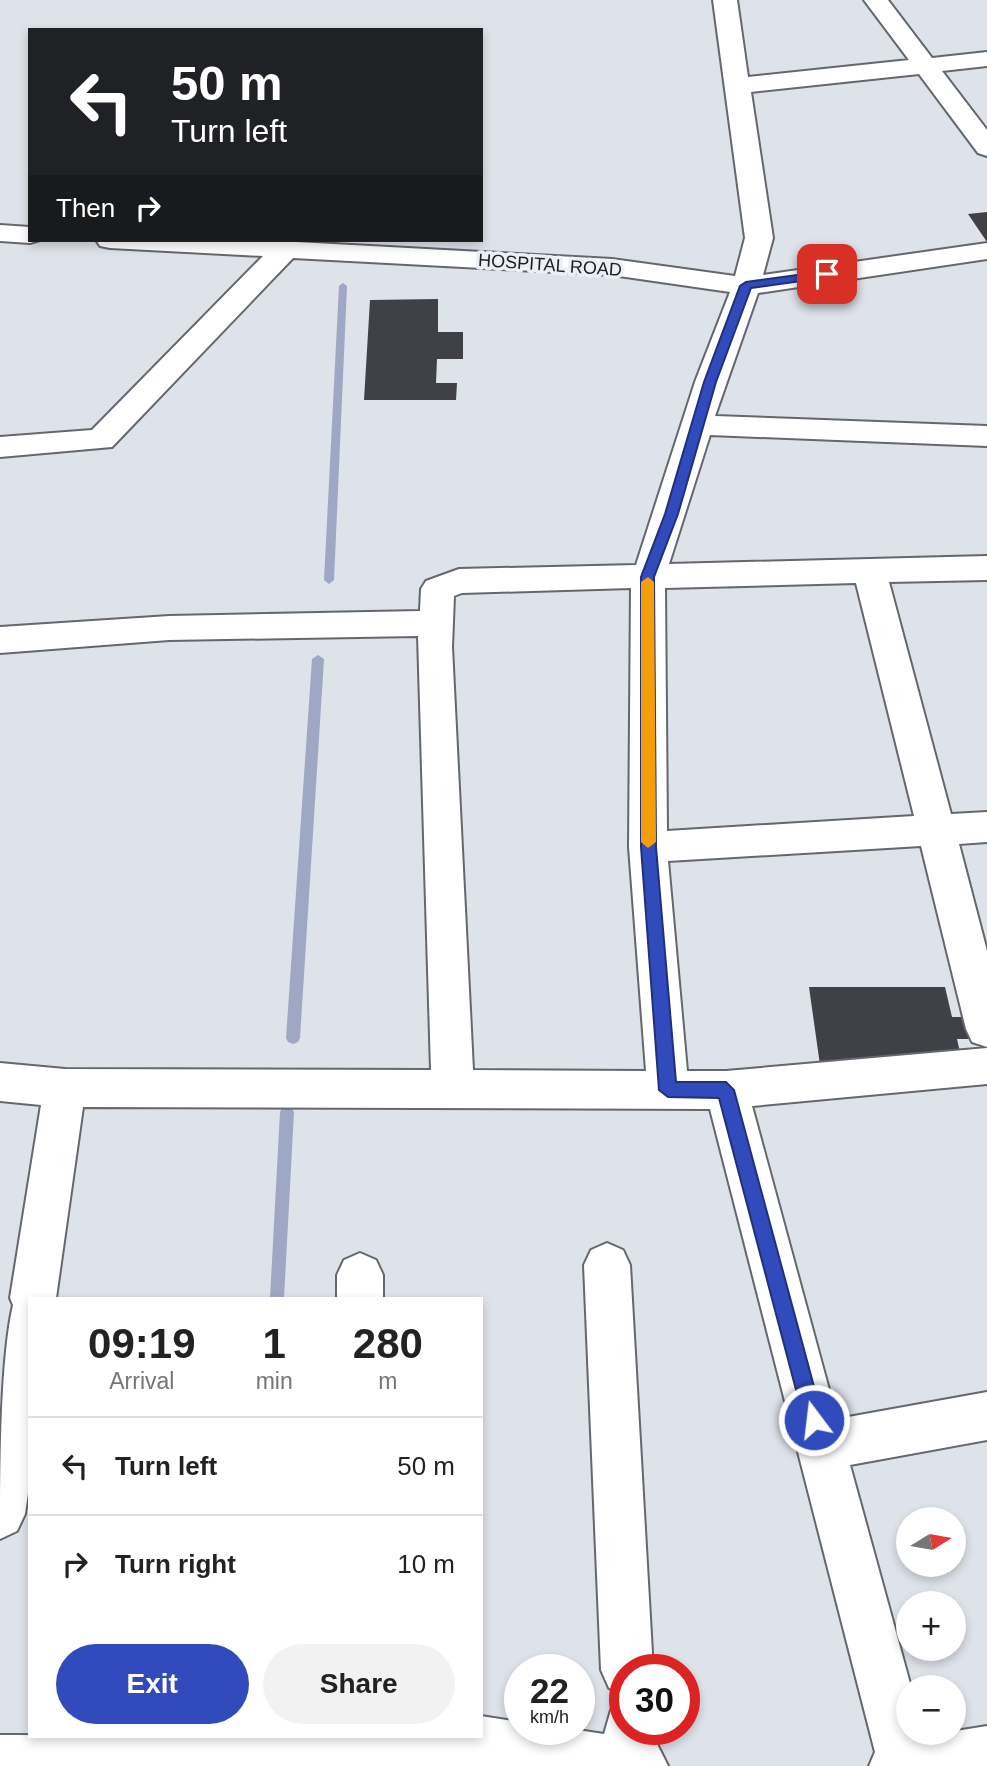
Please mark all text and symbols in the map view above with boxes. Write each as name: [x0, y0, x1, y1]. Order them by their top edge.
icon: left: [56, 56, 147, 147]
text: 50 m: [171, 56, 283, 110]
text: Turn left: [171, 113, 287, 149]
icon: right: [129, 189, 167, 227]
text: Then: [56, 193, 115, 223]
pin: [797, 244, 857, 304]
street label: HOSPITAL ROAD: [477, 250, 623, 280]
icon: arrive: [808, 255, 846, 293]
text: 09:19: [88, 1320, 196, 1367]
text: 1: [262, 1320, 286, 1367]
text: 280: [353, 1320, 423, 1367]
text: Arrival: [109, 1368, 174, 1394]
text: min: [256, 1368, 293, 1394]
text: m: [378, 1368, 397, 1394]
position arrow: [777, 1383, 851, 1457]
icon: left: [56, 1447, 94, 1485]
text: Turn left: [115, 1451, 217, 1481]
text: 50 m: [397, 1451, 455, 1481]
north arrow: [896, 1507, 966, 1577]
map controls: [896, 1507, 966, 1745]
icon: right: [56, 1545, 94, 1583]
text: Turn right: [115, 1549, 236, 1579]
text: 10 m: [397, 1549, 455, 1579]
button: +: [896, 1591, 966, 1661]
button: Exit: [56, 1644, 249, 1724]
button: Share: [263, 1644, 455, 1724]
speed limit sign: 30: [609, 1654, 700, 1745]
text: 22: [530, 1671, 569, 1710]
button: −: [896, 1675, 966, 1745]
text: km/h: [530, 1707, 569, 1727]

